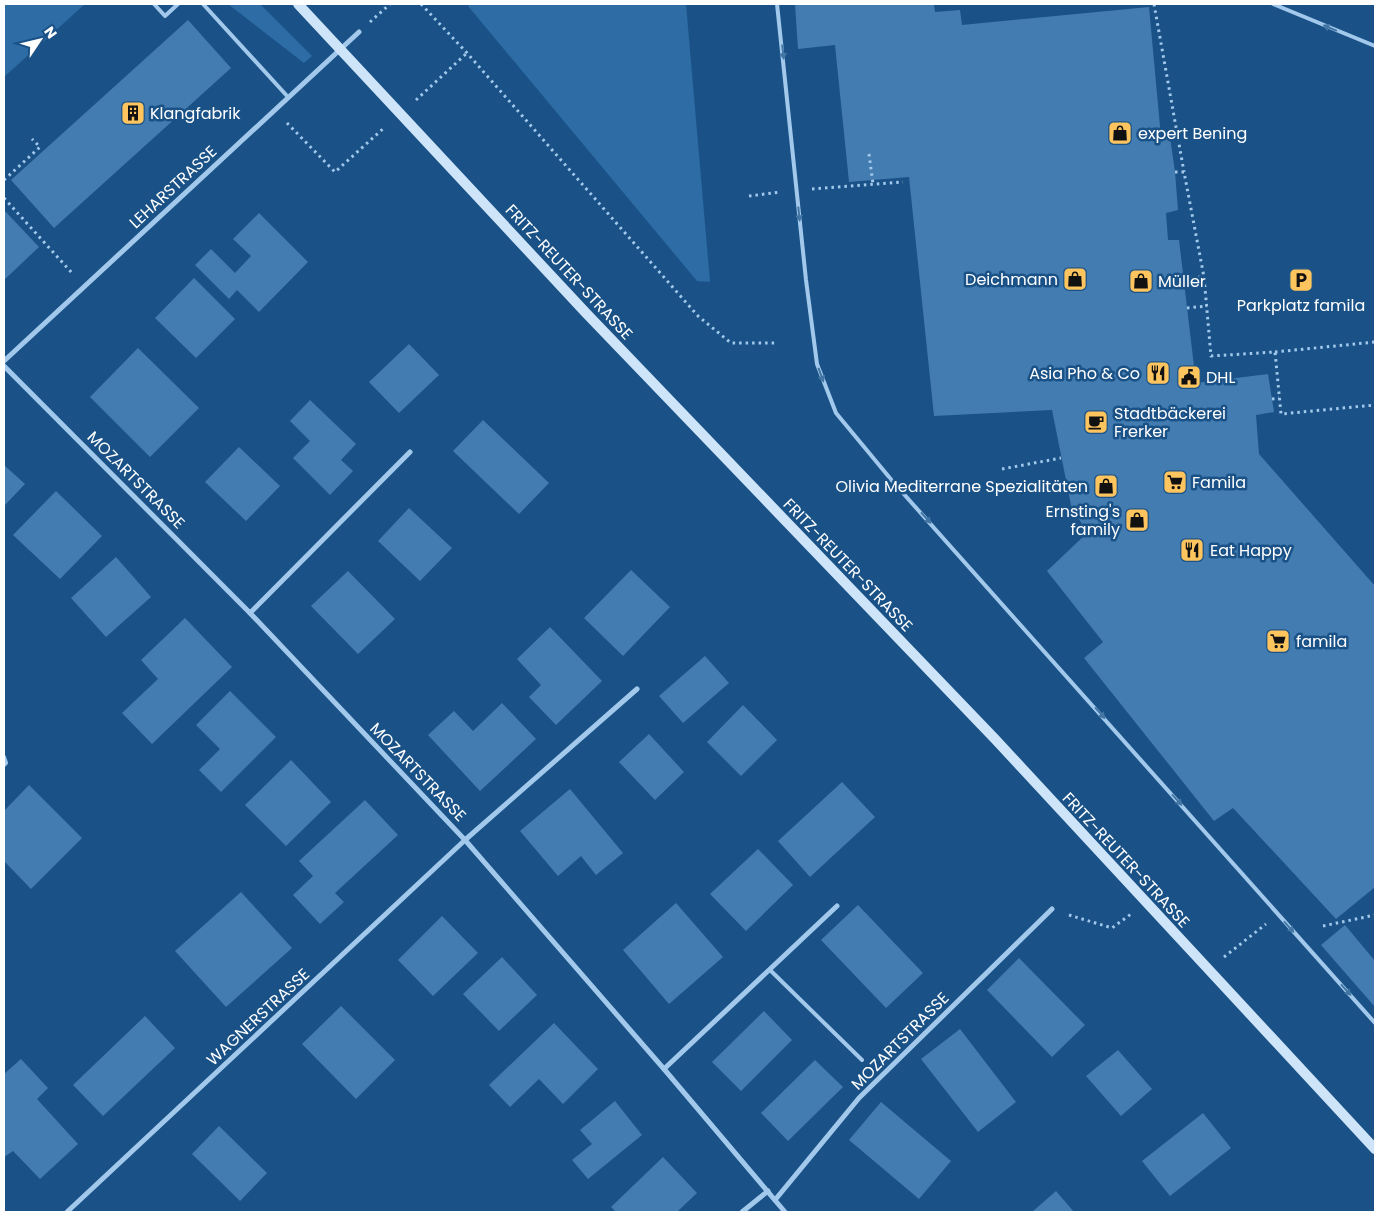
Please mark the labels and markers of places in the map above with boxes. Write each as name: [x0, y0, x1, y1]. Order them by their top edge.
building icon: Klangfabrik: [120, 100, 146, 126]
place label: Klangfabrik: [150, 102, 241, 125]
shop icon: expert Bening: [1107, 120, 1133, 146]
place label: expert Bening: [1138, 122, 1247, 145]
shop icon: Deichmann: [1062, 266, 1088, 292]
parking icon: Parkplatz famila: [1288, 267, 1314, 293]
place label: Deichmann: [965, 268, 1058, 291]
shop icon: Müller: [1128, 268, 1154, 294]
place label: Müller: [1158, 270, 1206, 293]
place label: Parkplatz famila: [1237, 294, 1365, 317]
restaurant icon: Asia Pho & Co: [1145, 360, 1171, 386]
place label: Asia Pho & Co: [1029, 362, 1140, 385]
public building icon: DHL: [1176, 364, 1202, 390]
place label: DHL: [1206, 366, 1235, 389]
place label: Stadtbäckerei Frerker: [1114, 402, 1226, 443]
cafe icon: Stadtbäckerei Frerker: [1083, 409, 1109, 435]
supermarket icon: Famila: [1162, 469, 1188, 495]
place label: Famila: [1192, 471, 1246, 494]
shop icon: Olivia Mediterrane Spezialitäten: [1093, 473, 1119, 499]
place label: Olivia Mediterrane Spezialitäten: [836, 475, 1088, 498]
place label: Ernsting's family: [1046, 500, 1120, 541]
shop icon: Ernsting's family: [1124, 507, 1150, 533]
restaurant icon: Eat Happy: [1179, 537, 1205, 563]
place label: Eat Happy: [1210, 539, 1292, 562]
supermarket icon: famila: [1265, 628, 1291, 654]
place label: famila: [1296, 630, 1347, 653]

